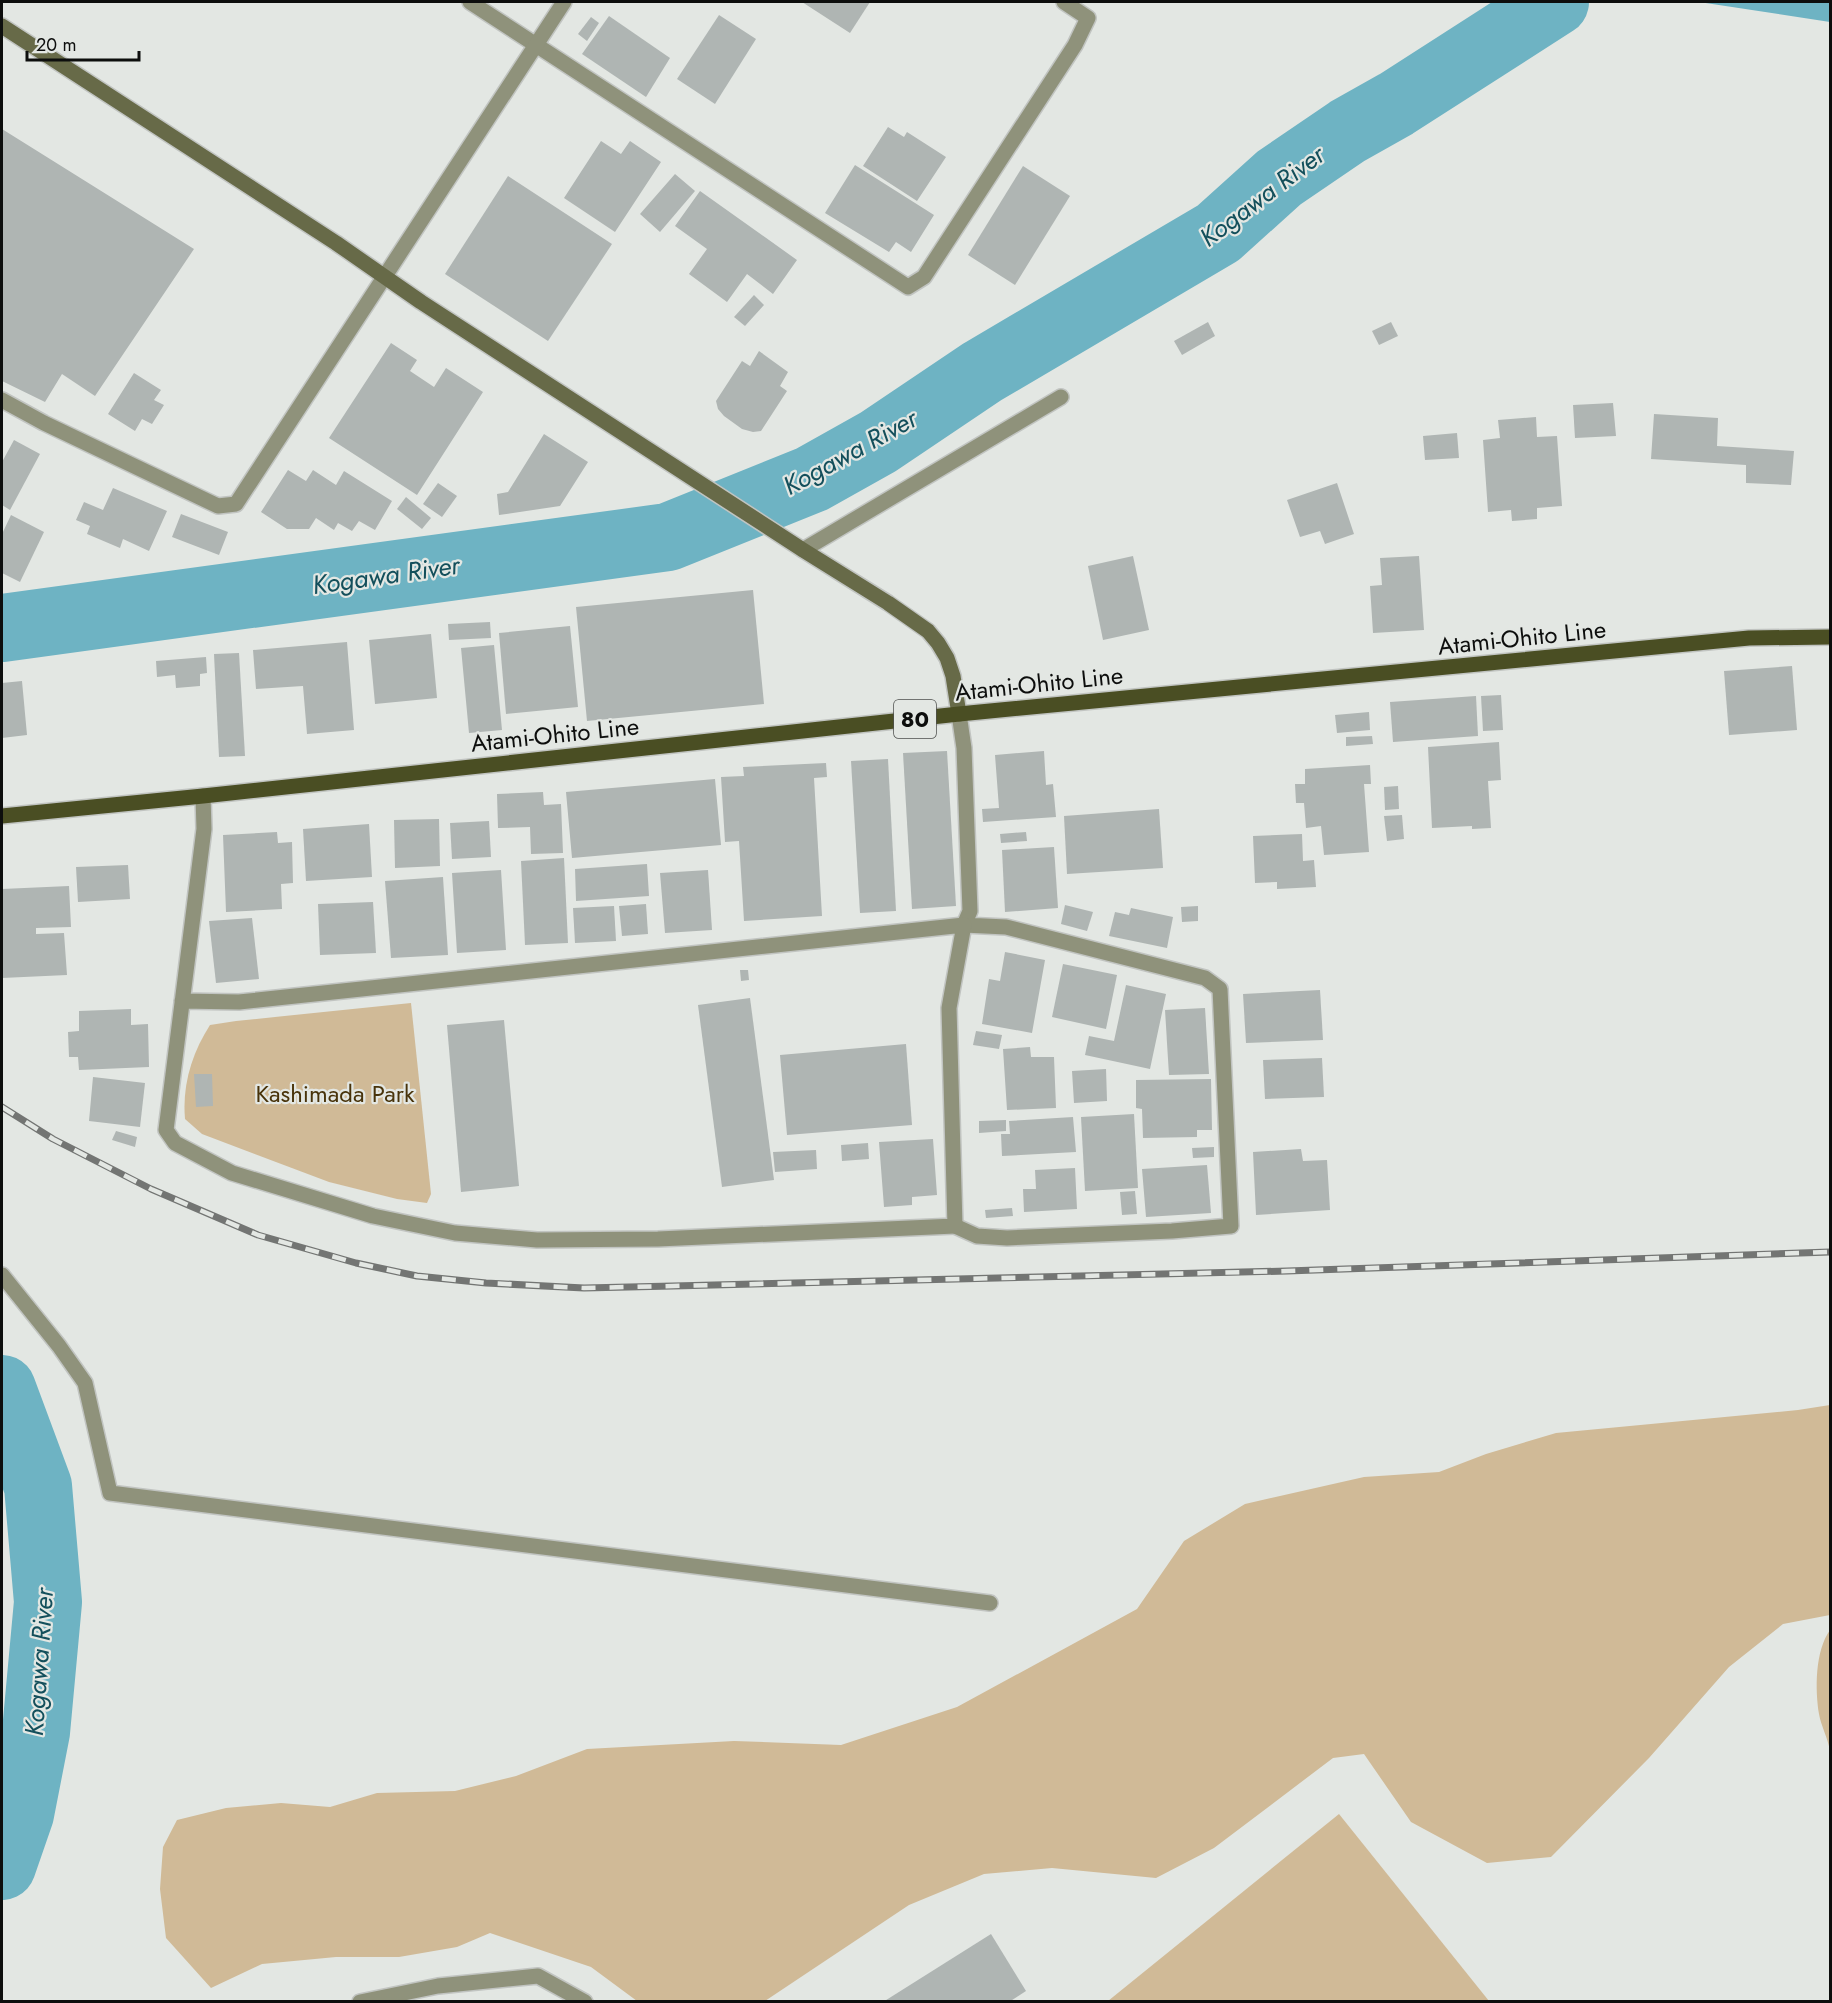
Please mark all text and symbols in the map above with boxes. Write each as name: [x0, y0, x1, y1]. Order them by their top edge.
scale bar: [27, 24, 140, 62]
text: 20 m: [36, 32, 76, 58]
water label: Kogawa River: [1191, 135, 1334, 256]
water label: Kogawa River: [776, 399, 925, 505]
water label: Kogawa River: [310, 546, 463, 604]
street label: Atami-Ohito Line: [1436, 611, 1608, 664]
street label: Atami-Ohito Line: [953, 657, 1125, 710]
road number: 80: [894, 700, 936, 738]
street label: Atami-Ohito Line: [469, 708, 641, 761]
park label: Kashimada Park: [255, 1076, 415, 1111]
water label: Kogawa River: [15, 1585, 63, 1737]

